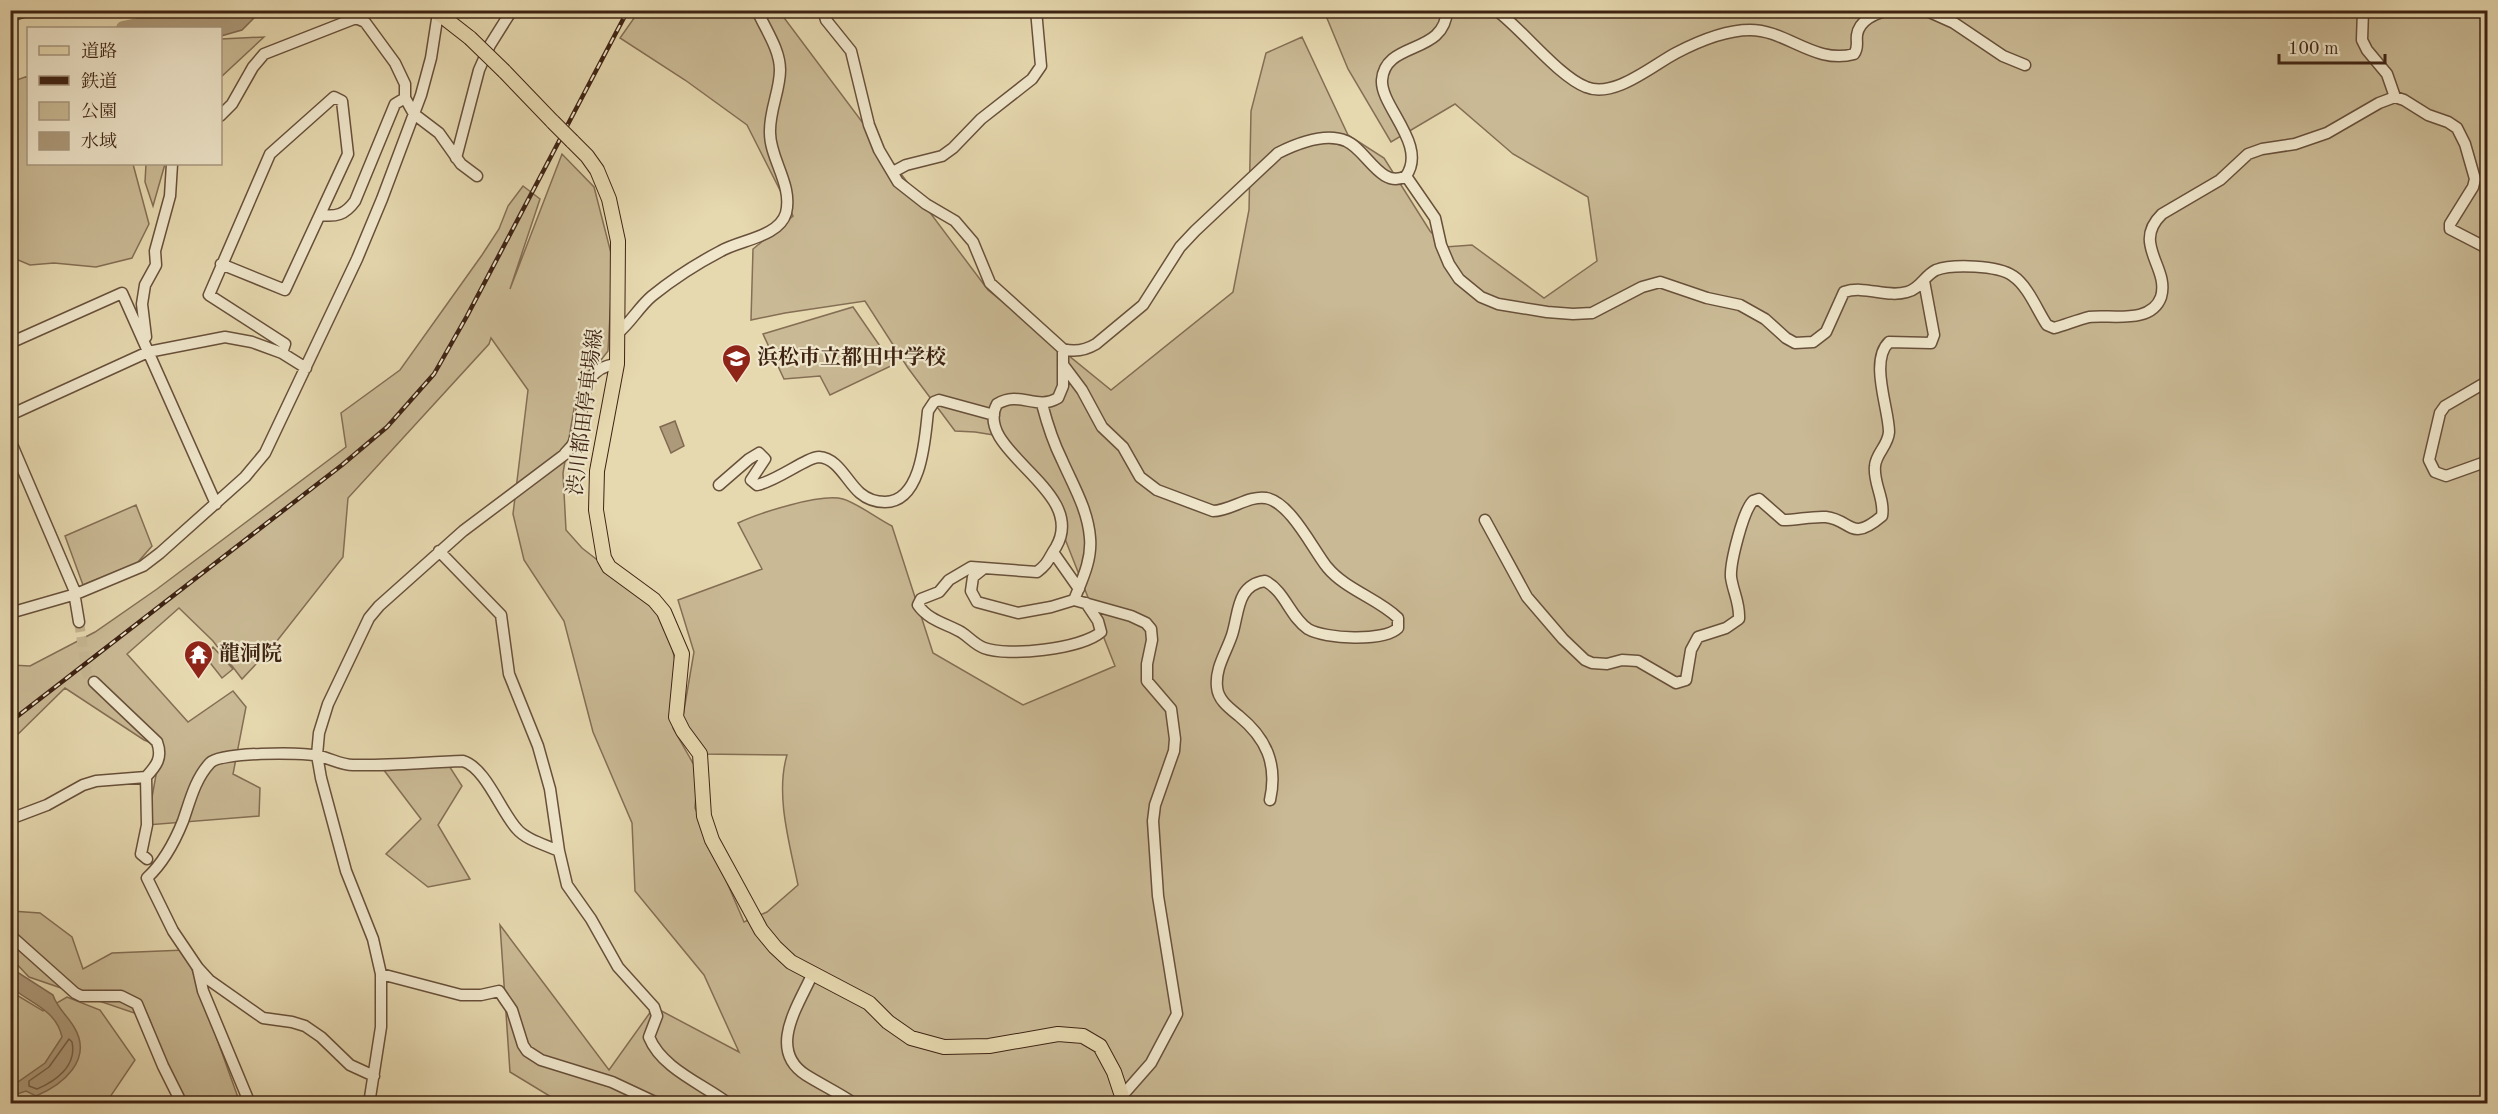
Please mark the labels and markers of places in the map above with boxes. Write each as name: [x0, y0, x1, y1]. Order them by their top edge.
school or university icon: 浜松市立都田中学校: [720, 342, 752, 384]
place label: 浜松市立都田中学校: [757, 345, 946, 369]
temple icon: 龍洞院: [182, 638, 214, 680]
place label: 龍洞院: [219, 642, 282, 665]

